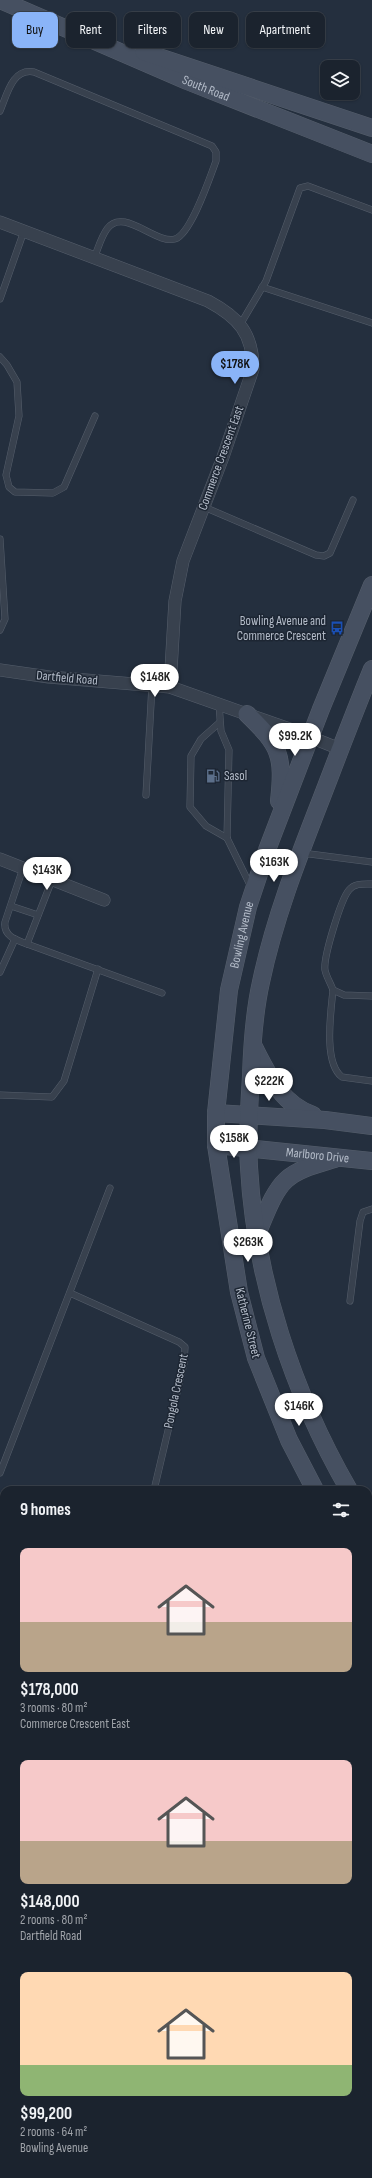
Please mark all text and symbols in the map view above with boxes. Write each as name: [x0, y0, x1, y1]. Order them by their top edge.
chip: Buy: [12, 12, 58, 48]
chip: Rent: [66, 12, 116, 48]
chip: Filters: [124, 12, 181, 48]
chip: New: [189, 12, 238, 48]
chip: Apartment: [246, 12, 325, 48]
map controls: [320, 60, 360, 100]
button: layers: [320, 60, 360, 100]
street label: South Road: [180, 72, 232, 105]
pin: $178K: [207, 351, 263, 385]
text: $178K: [220, 356, 250, 372]
street label: Commerce Crescent East: [195, 404, 247, 512]
place label: Bowling Avenue and Commerce Crescent: [237, 613, 326, 644]
bus stop icon: Bowling Avenue and Commerce Crescent: [329, 620, 345, 636]
pin: $148K: [127, 664, 183, 698]
street label: Dartfield Road: [36, 667, 98, 689]
text: $148K: [140, 669, 170, 685]
pin: $99.2K: [262, 723, 328, 757]
text: $99.2K: [278, 728, 312, 744]
fuel station icon: Sasol: [205, 768, 221, 784]
place label: Sasol: [224, 768, 247, 784]
pin: $163K: [246, 849, 302, 883]
text: $163K: [259, 854, 289, 870]
pin: $143K: [19, 857, 75, 891]
text: $143K: [32, 862, 62, 878]
street label: Bowling Avenue: [226, 899, 257, 970]
pin: $222K: [241, 1068, 297, 1102]
text: $222K: [254, 1073, 284, 1089]
pin: $158K: [206, 1125, 262, 1159]
text: $158K: [219, 1130, 249, 1146]
street label: Marlboro Drive: [285, 1144, 350, 1167]
pin: $263K: [220, 1229, 276, 1263]
text: $263K: [233, 1234, 263, 1250]
street label: Katherine Street: [232, 1286, 264, 1360]
street label: Pongola Crescent: [160, 1352, 192, 1430]
pin: $146K: [271, 1393, 327, 1427]
text: $146K: [284, 1398, 314, 1414]
icon: filters: [330, 1499, 352, 1521]
text: 9 homes: [20, 1500, 71, 1520]
icon: home: [150, 1574, 222, 1646]
text: $178,000: [20, 1680, 79, 1700]
text: 3 rooms · 80 m²: [20, 1700, 88, 1716]
text: Commerce Crescent East: [20, 1716, 130, 1732]
icon: home: [150, 1786, 222, 1858]
text: $148,000: [20, 1892, 80, 1912]
text: 2 rooms · 80 m²: [20, 1912, 87, 1928]
text: Dartfield Road: [20, 1928, 82, 1944]
icon: home: [150, 1998, 222, 2070]
text: $99,200: [20, 2104, 72, 2124]
text: 2 rooms · 64 m²: [20, 2124, 87, 2140]
text: Bowling Avenue: [20, 2140, 88, 2156]

